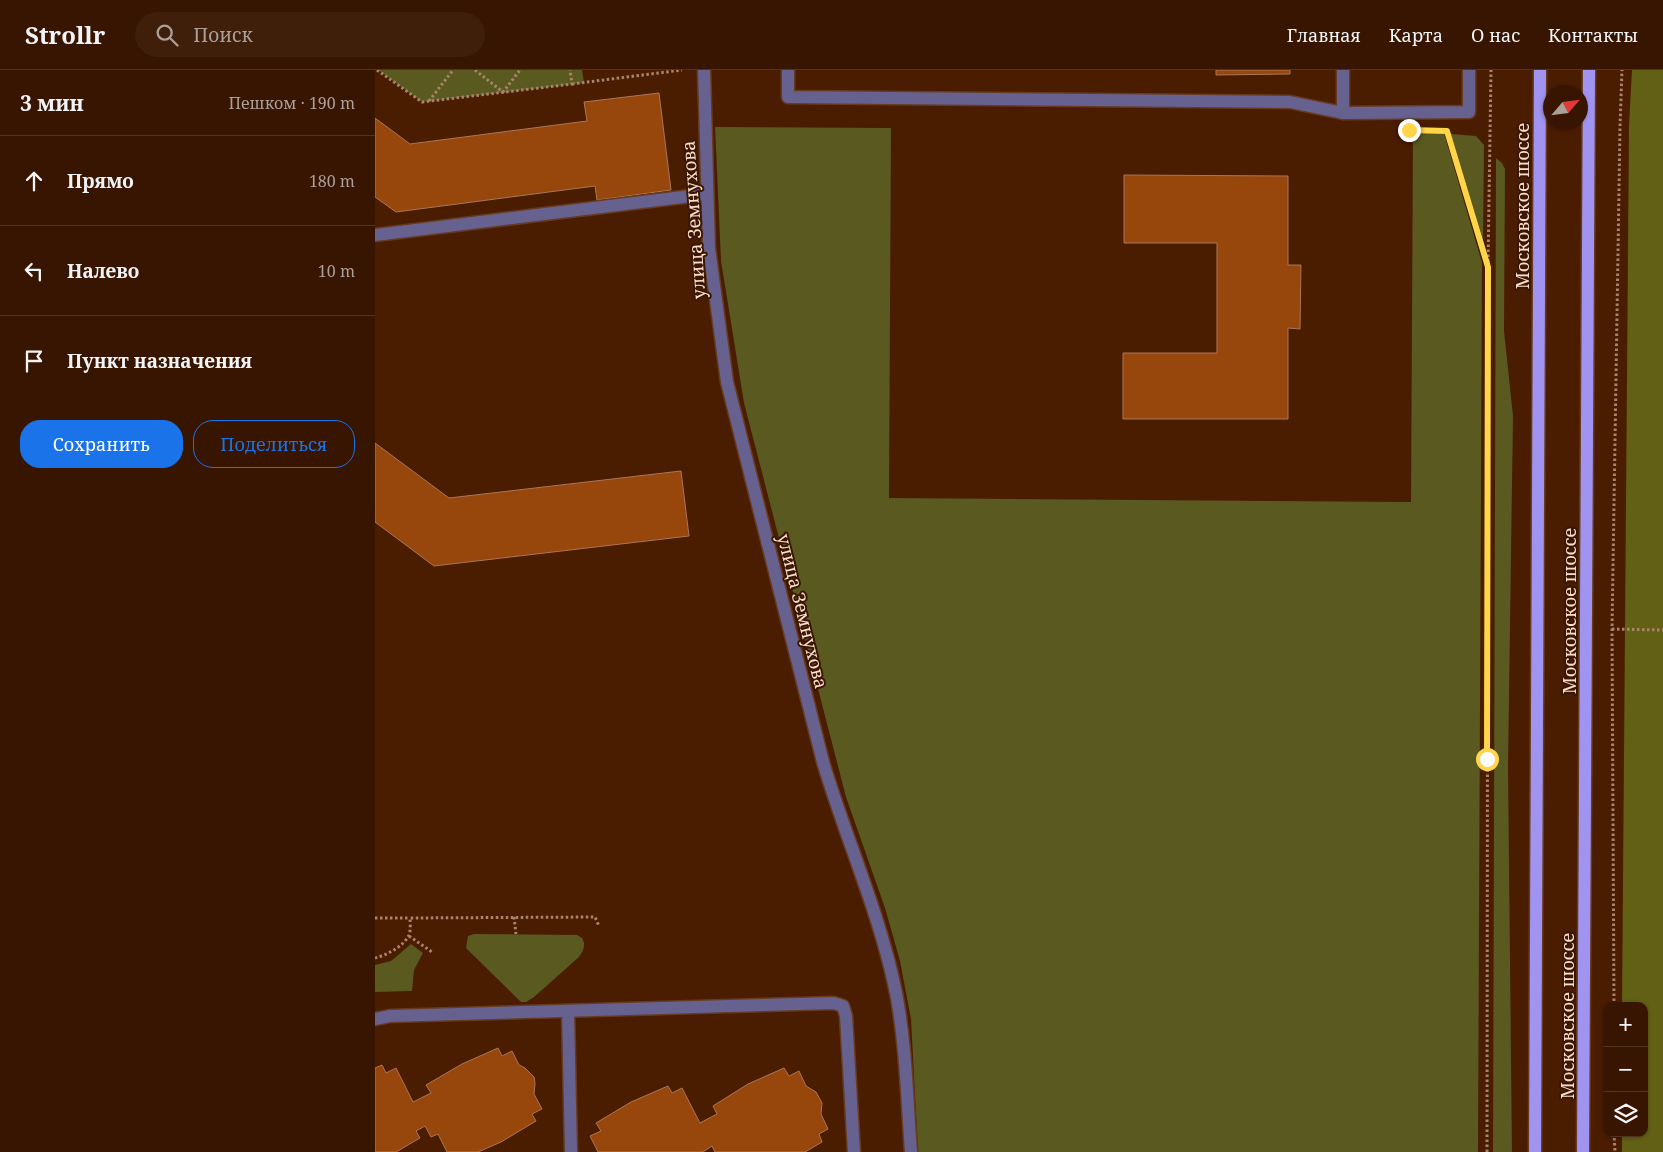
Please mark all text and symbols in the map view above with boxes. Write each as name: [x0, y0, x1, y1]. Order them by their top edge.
search box: [135, 12, 485, 57]
text: Strollr: [25, 18, 105, 51]
icon: search: [153, 21, 181, 49]
text: Поиск: [193, 22, 253, 48]
text: Главная: [1287, 23, 1361, 47]
text: Карта: [1389, 23, 1443, 47]
text: О нас: [1471, 23, 1520, 47]
text: Контакты: [1548, 23, 1638, 47]
north arrow: [1543, 85, 1588, 130]
text: 3 мин: [20, 89, 84, 117]
text: Пешком · 190 m: [228, 92, 355, 114]
route end: [1398, 119, 1421, 142]
street label: Московское шоссе: [1510, 123, 1534, 289]
street label: улица Земнухова: [675, 140, 711, 300]
icon: ahead: [20, 167, 48, 195]
text: Прямо: [67, 168, 134, 194]
text: 180 m: [309, 170, 355, 192]
icon: left: [20, 257, 48, 285]
text: Налево: [67, 258, 139, 284]
text: 10 m: [318, 260, 355, 282]
icon: arrive: [20, 347, 48, 375]
text: Пункт назначения: [67, 348, 252, 374]
button: Сохранить: [20, 420, 183, 468]
button: Поделиться: [193, 420, 355, 468]
street label: Московское шоссе: [1557, 528, 1581, 694]
street label: улица Земнухова: [772, 531, 834, 691]
route start: [1476, 748, 1499, 771]
street label: Московское шоссе: [1555, 933, 1579, 1099]
map controls: [1603, 1002, 1648, 1137]
button: +: [1603, 1002, 1648, 1047]
button: −: [1603, 1047, 1648, 1092]
button: layers: [1603, 1092, 1648, 1137]

